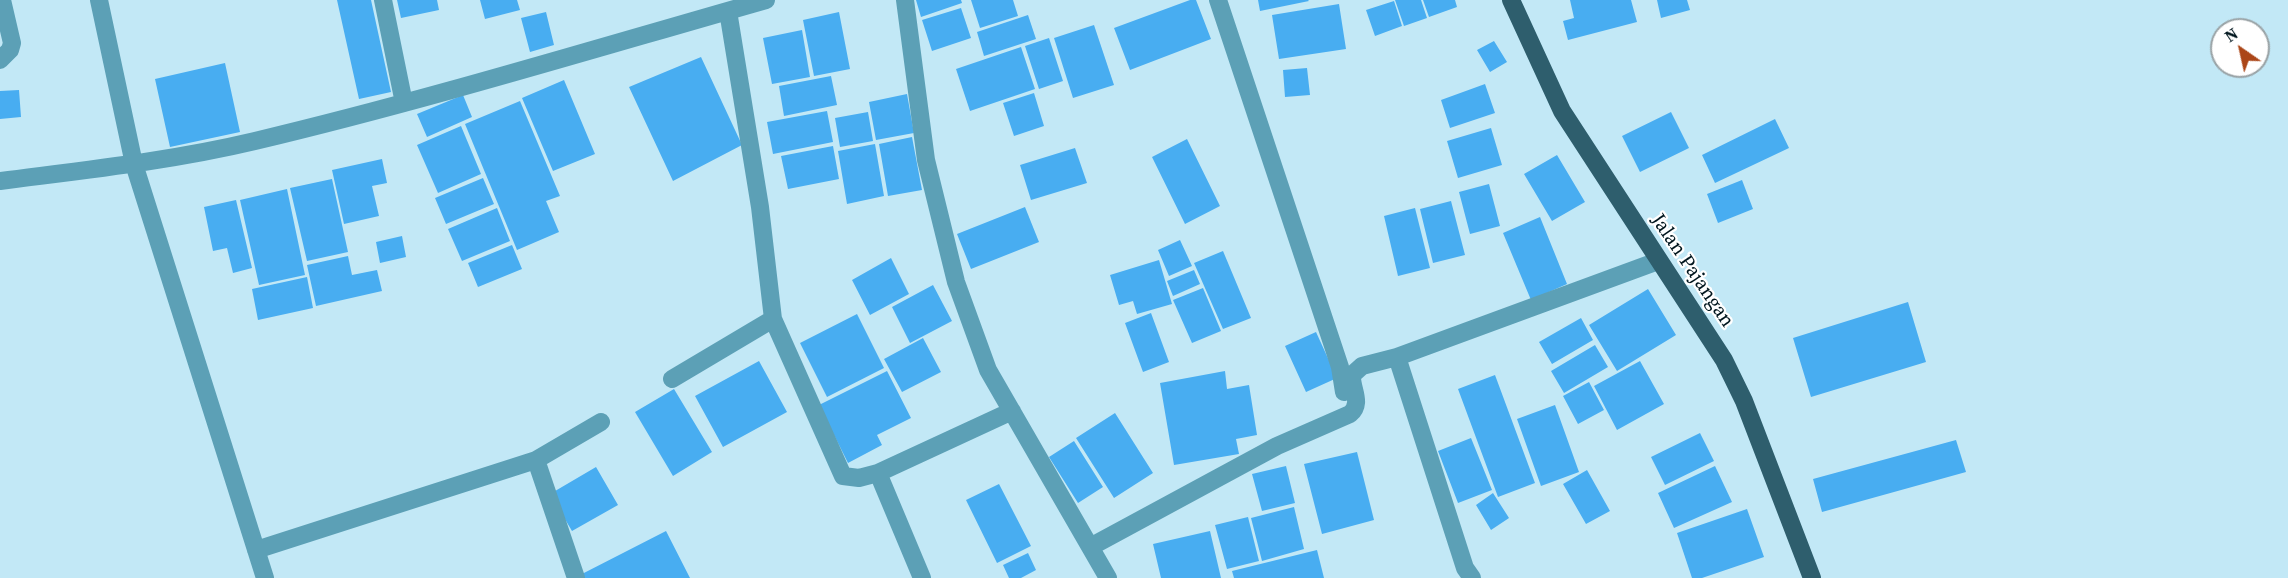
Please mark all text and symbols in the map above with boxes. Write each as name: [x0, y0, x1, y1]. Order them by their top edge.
north arrow: [2210, 18, 2270, 78]
text: N: [2220, 22, 2242, 47]
street label: Jalan Pajangan: [1645, 210, 1739, 332]

